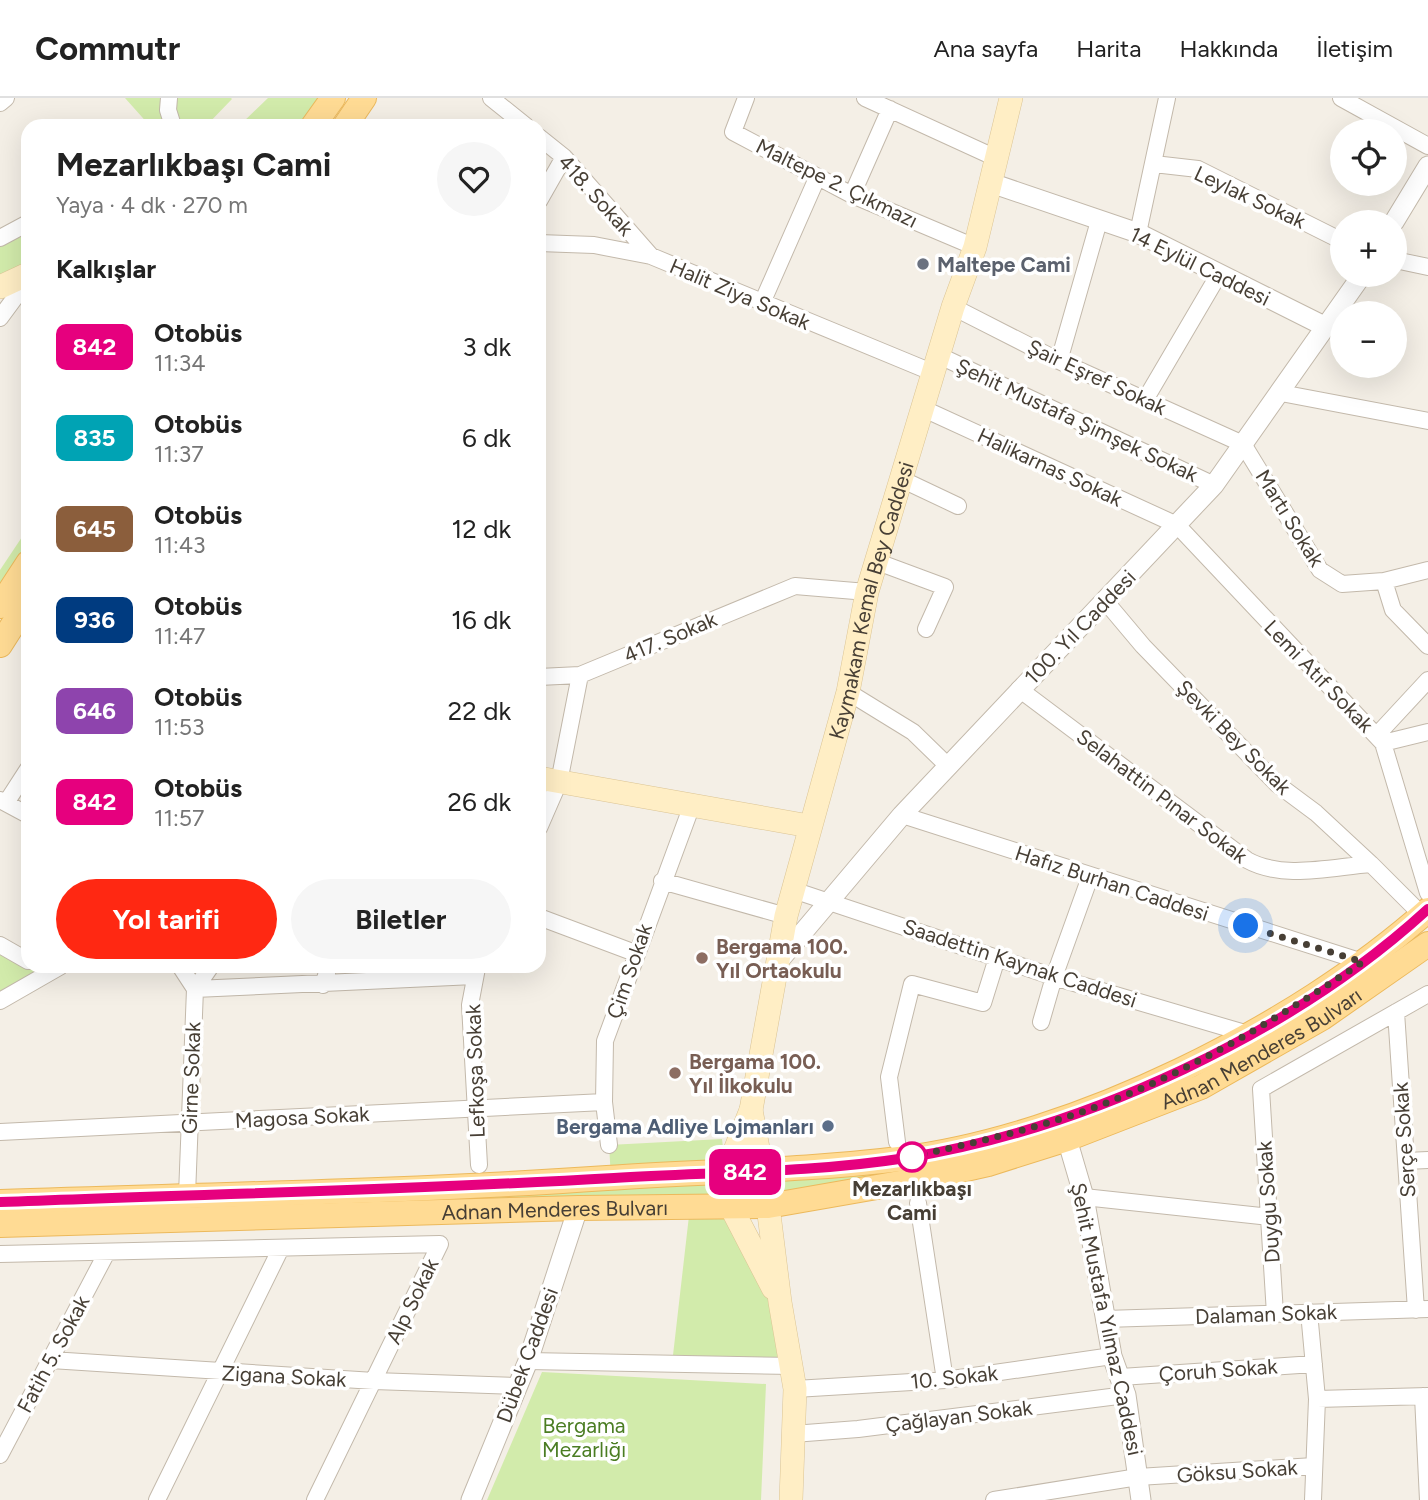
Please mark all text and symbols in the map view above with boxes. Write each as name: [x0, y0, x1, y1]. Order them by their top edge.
text: Commutr: [35, 29, 180, 68]
text: Ana sayfa: [933, 34, 1038, 63]
text: Harita: [1076, 34, 1141, 63]
text: Hakkında: [1179, 34, 1278, 63]
text: İletişim: [1316, 34, 1393, 63]
map controls: [1330, 119, 1407, 378]
button: locate: [1330, 119, 1407, 196]
street label: Maltepe 2. Çıkmazı: [752, 133, 922, 233]
button: heart: [437, 142, 511, 216]
text: Mezarlıkbaşı Cami: [56, 145, 331, 184]
street label: 418. Sokak: [553, 149, 639, 241]
street label: Leylak Sokak: [1190, 160, 1310, 234]
text: Yaya · 4 dk · 270 m: [56, 191, 248, 219]
button: +: [1330, 210, 1407, 287]
street label: 14 Eylül Caddesi: [1126, 221, 1274, 311]
place label: Maltepe Cami: [937, 252, 1071, 277]
text: Kalkışlar: [56, 253, 156, 285]
street label: Halit Ziya Sokak: [666, 253, 815, 335]
marker: Maltepe Cami: [915, 256, 931, 272]
button: −: [1330, 301, 1407, 378]
text: Otobüs: [154, 317, 242, 349]
text: 3 dk: [463, 331, 511, 363]
text: 842: [73, 332, 116, 361]
street label: Şair Eşref Sokak: [1024, 334, 1171, 420]
text: 11:34: [154, 349, 206, 377]
street label: Şehit Mustafa Şimşek Sokak: [952, 353, 1203, 487]
text: Otobüs: [154, 408, 242, 440]
text: 6 dk: [462, 422, 511, 454]
street label: Halikarnas Sokak: [974, 422, 1127, 512]
text: 835: [74, 423, 115, 452]
text: 11:37: [154, 440, 204, 468]
street label: Kaymakam Kemal Bey Caddesi: [823, 458, 918, 742]
street label: Martı Sokak: [1250, 465, 1330, 572]
text: Otobüs: [154, 499, 242, 531]
text: 12 dk: [451, 513, 511, 545]
text: 645: [73, 514, 116, 543]
text: 11:43: [154, 531, 206, 559]
street label: 100. Yıl Caddesi: [1019, 565, 1141, 689]
text: Otobüs: [154, 590, 242, 622]
text: 16 dk: [451, 604, 511, 636]
text: 936: [74, 605, 115, 634]
street label: 417. Sokak: [620, 606, 721, 668]
street label: Lemi Atıf Sokak: [1259, 615, 1379, 738]
text: 11:47: [154, 622, 205, 650]
street label: Şevki Bey Sokak: [1172, 675, 1297, 800]
text: Otobüs: [154, 681, 242, 713]
text: 22 dk: [448, 695, 511, 727]
text: 646: [73, 696, 116, 725]
text: 11:53: [154, 713, 205, 741]
street label: Selahattin Pınar Sokak: [1072, 724, 1253, 869]
text: Otobüs: [154, 772, 242, 804]
text: 26 dk: [447, 786, 511, 818]
text: 842: [73, 787, 116, 816]
text: 11:57: [154, 804, 204, 832]
street label: Hafız Burhan Caddesi: [1012, 840, 1212, 926]
button: Yol tarifi: [56, 879, 277, 959]
button: Biletler: [291, 879, 511, 959]
your location: [1228, 908, 1263, 943]
street label: Saadettin Kaynak Caddesi: [900, 913, 1140, 1013]
street label: Çim Sokak: [601, 919, 657, 1022]
place label: Bergama 100. Yıl Ortaokulu: [716, 934, 848, 983]
marker: Bergama 100. Yıl Ortaokulu: [694, 950, 710, 966]
street label: Adnan Menderes Bulvarı: [1157, 982, 1366, 1114]
street label: Lefkoşa Sokak: [460, 1003, 490, 1138]
street label: Girne Sokak: [177, 1021, 205, 1135]
place label: Bergama 100. Yıl İlkokulu: [689, 1049, 821, 1098]
marker: Bergama 100. Yıl İlkokulu: [667, 1065, 683, 1081]
street label: Serçe Sokak: [1387, 1081, 1420, 1198]
street label: Magosa Sokak: [234, 1101, 371, 1133]
place label: Bergama Adliye Lojmanları: [556, 1114, 814, 1139]
marker: Bergama Adliye Lojmanları: [820, 1118, 836, 1134]
street label: Duygu Sokak: [1251, 1139, 1285, 1264]
marker: Mezarlıkbaşı Cami: [897, 1142, 927, 1172]
line badge: 842: [705, 1149, 785, 1195]
text: 842: [723, 1157, 767, 1186]
place label: Mezarlıkbaşı Cami: [852, 1176, 972, 1225]
street label: Şehit Mustafa Yılmaz Caddesi: [1066, 1180, 1148, 1458]
street label: Adnan Menderes Bulvarı: [441, 1195, 668, 1225]
street label: Alp Sokak: [381, 1253, 444, 1348]
street label: Dübek Caddesi: [491, 1284, 563, 1426]
street label: Fatih 5. Sokak: [12, 1290, 95, 1417]
street label: Dalaman Sokak: [1195, 1299, 1338, 1329]
street label: Çoruh Sokak: [1158, 1353, 1279, 1387]
street label: Zigana Sokak: [221, 1360, 348, 1392]
street label: 10. Sokak: [909, 1360, 1000, 1394]
street label: Çağlayan Sokak: [884, 1394, 1035, 1437]
park label: Bergama Mezarlığı: [542, 1413, 626, 1462]
street label: Göksu Sokak: [1176, 1454, 1299, 1488]

